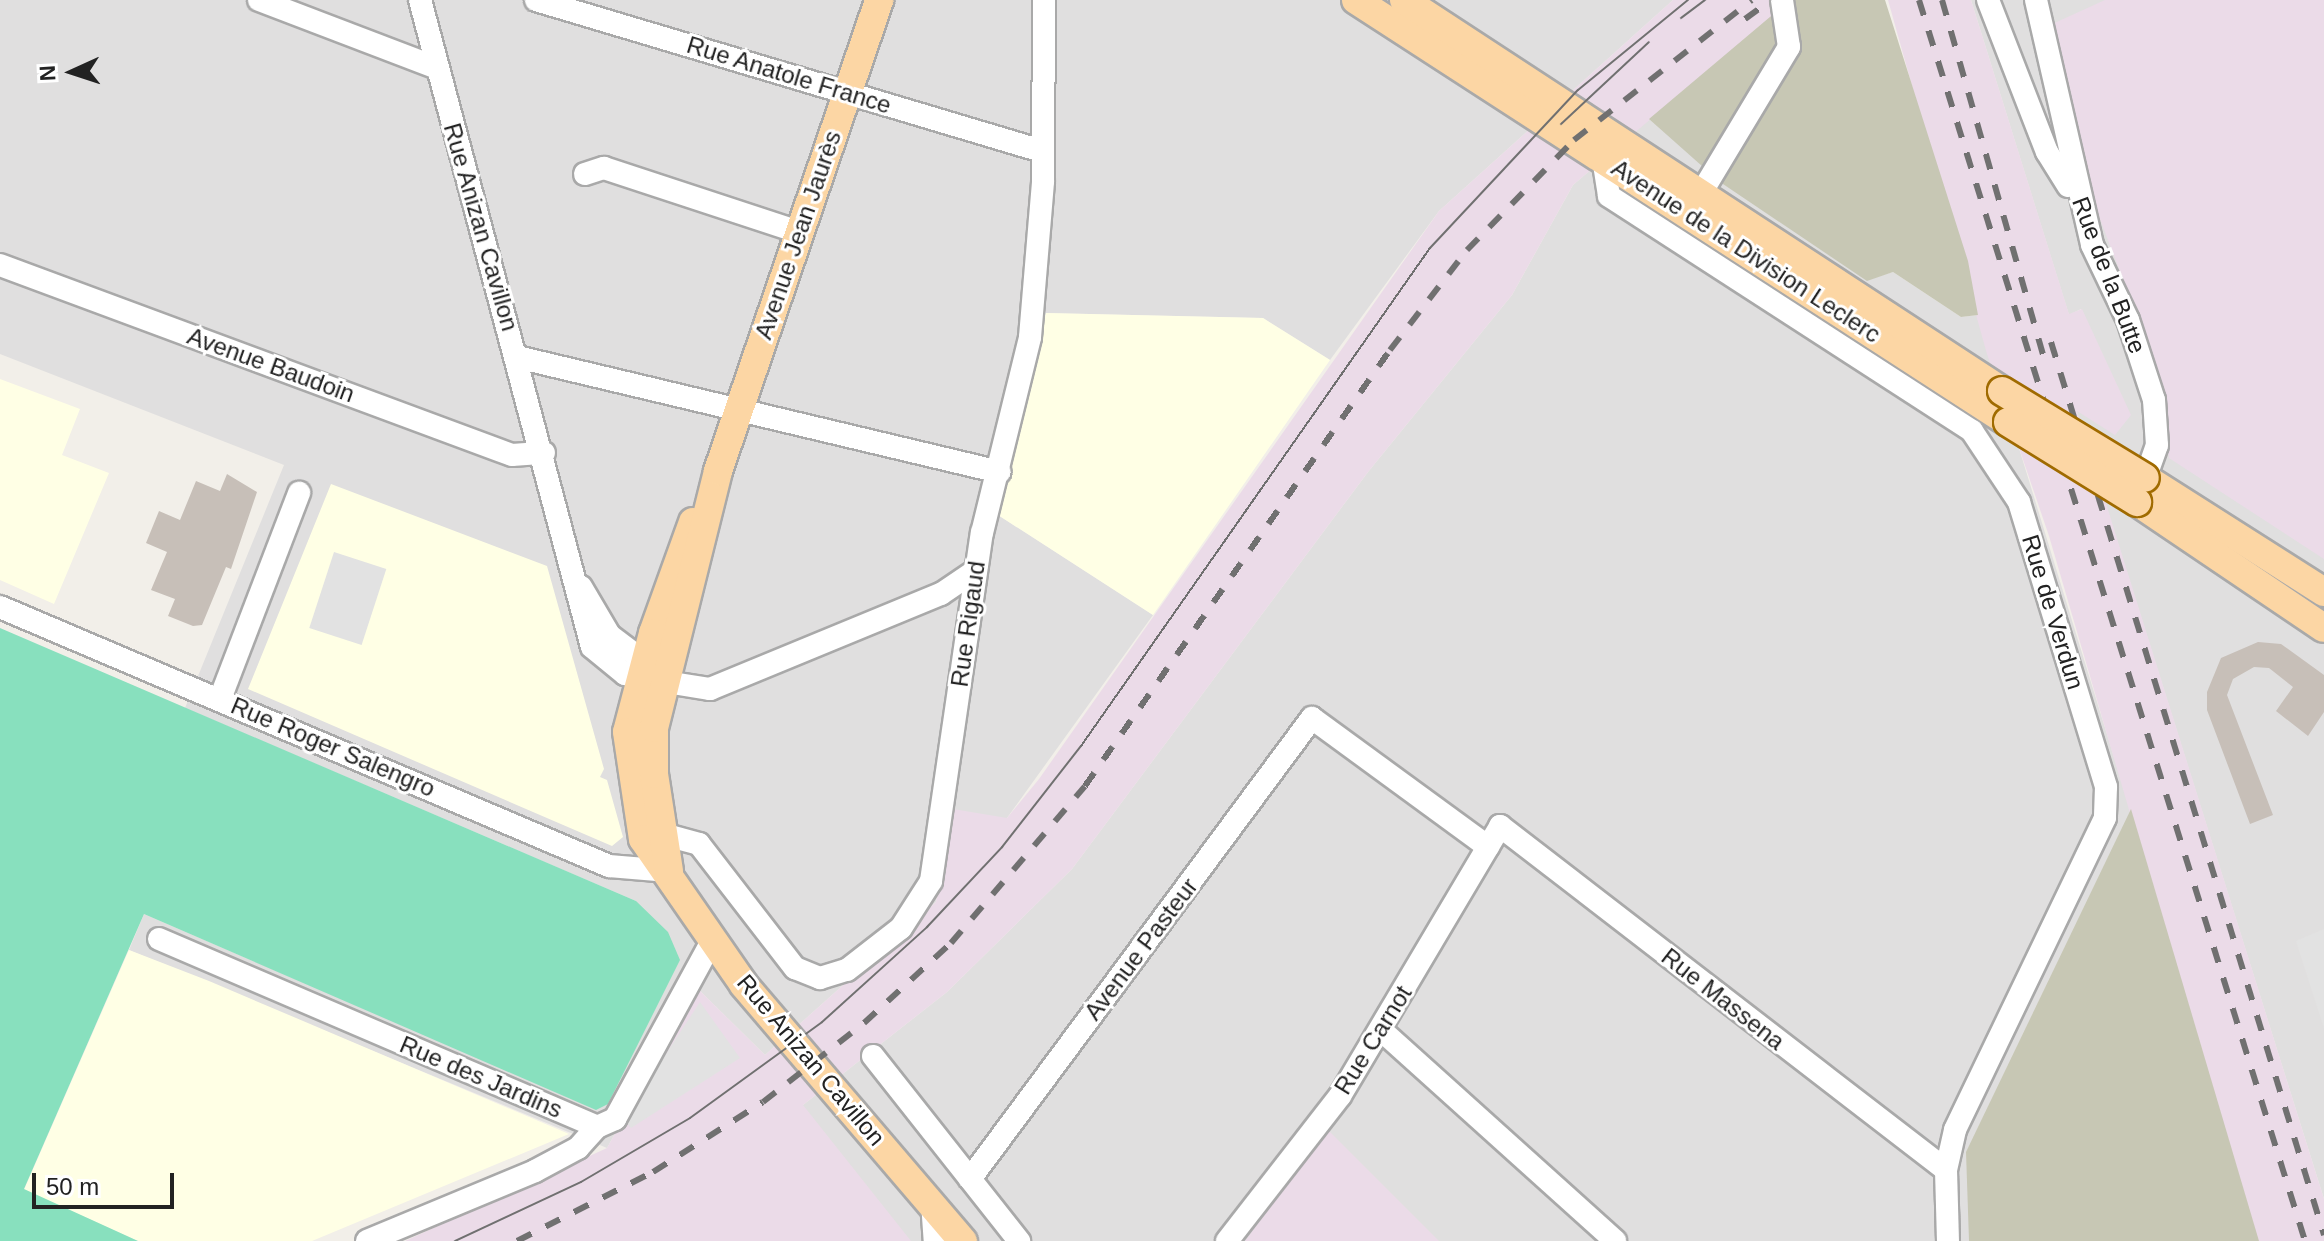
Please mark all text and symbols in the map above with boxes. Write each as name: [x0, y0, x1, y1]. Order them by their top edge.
street label: Rue Anatole France: [683, 30, 895, 120]
north arrow: [32, 32, 112, 112]
text: N: [35, 65, 60, 82]
street label: Rue Anizan Cavillon: [437, 119, 525, 335]
street label: Avenue Jean Jaurès: [749, 127, 847, 343]
street label: Avenue de la Division Leclerc: [1606, 153, 1886, 349]
street label: Rue de la Butte: [2066, 193, 2152, 357]
street label: Avenue Baudoin: [184, 321, 358, 409]
street label: Rue de Verdun: [2016, 531, 2090, 693]
street label: Rue Rigaud: [945, 559, 991, 689]
street label: Rue Roger Salengro: [227, 691, 439, 803]
street label: Avenue Pasteur: [1078, 872, 1204, 1026]
street label: Rue Massena: [1656, 942, 1790, 1056]
street label: Rue Anizan Cavillon: [731, 968, 891, 1152]
street label: Rue Carnot: [1328, 980, 1418, 1100]
street label: Rue des Jardins: [396, 1030, 566, 1124]
scale bar: [36, 1157, 178, 1207]
text: 50 m: [46, 1173, 99, 1200]

